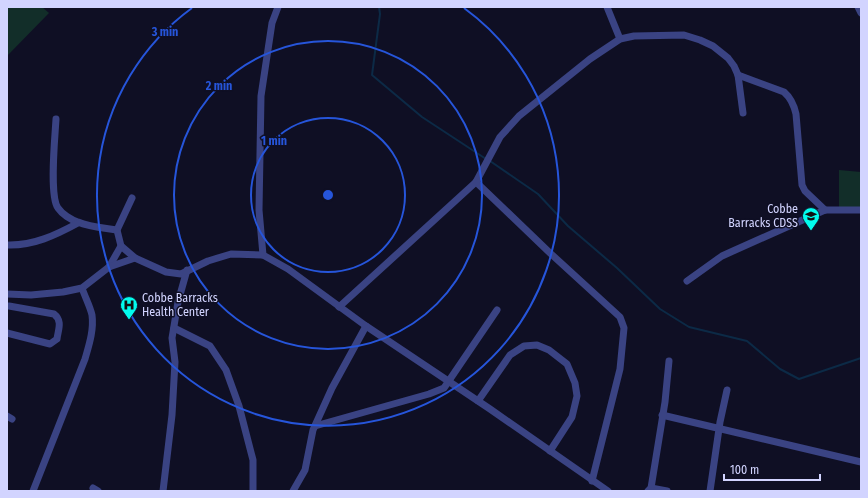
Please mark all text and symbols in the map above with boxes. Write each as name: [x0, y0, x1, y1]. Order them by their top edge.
text: 3 min: [151, 25, 178, 39]
text: 2 min: [205, 79, 232, 93]
text: 1 min: [261, 134, 287, 148]
centre of rings: [321, 188, 335, 202]
place label: Cobbe Barracks CDSS: [728, 202, 798, 230]
school or university icon: Cobbe Barracks CDSS: [801, 206, 821, 231]
place label: Cobbe Barracks Health Center: [142, 291, 218, 319]
hospital icon: Cobbe Barracks Health Center: [119, 295, 139, 320]
scale bar: [724, 456, 820, 482]
text: 100 m: [730, 463, 759, 477]

